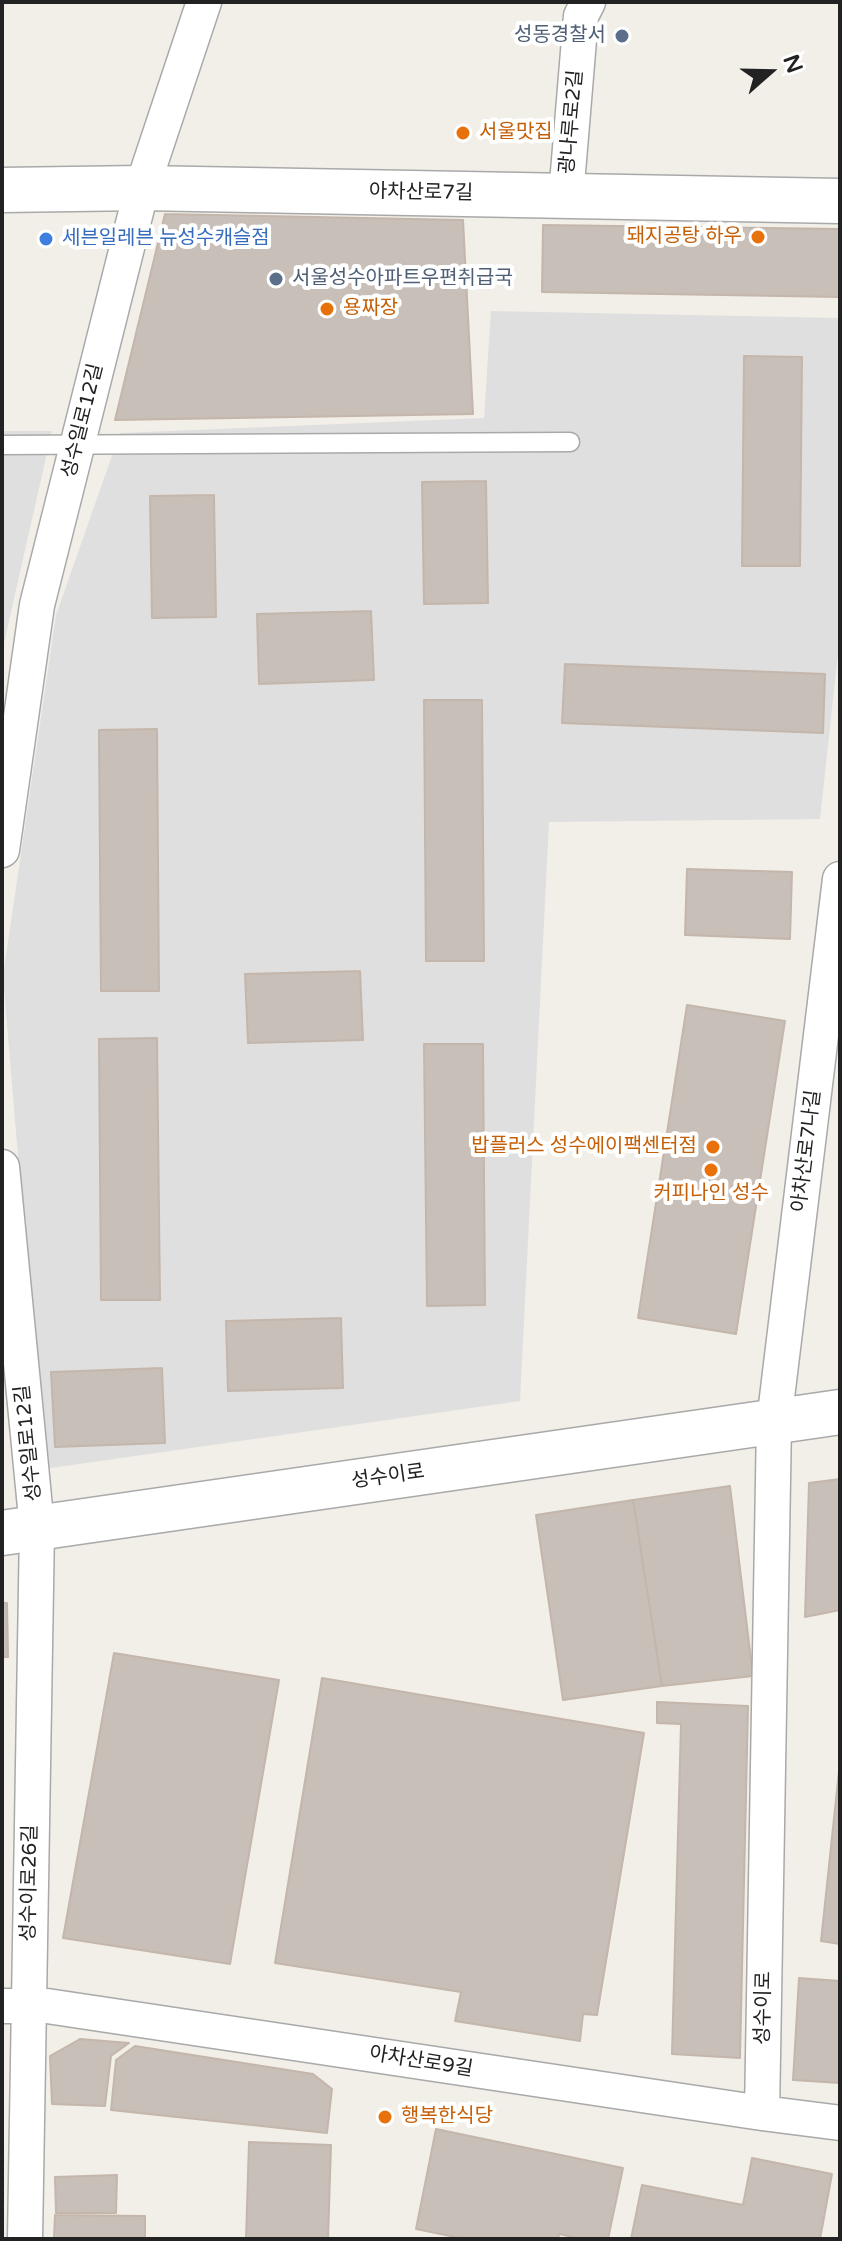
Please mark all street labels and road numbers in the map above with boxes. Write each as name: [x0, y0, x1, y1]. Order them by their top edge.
street label: 광나루로2길: [555, 69, 589, 175]
street label: 아차산로7길: [369, 180, 473, 206]
street label: 성수일로12길: [57, 361, 109, 481]
street label: 아차산로7나길: [788, 1089, 826, 1213]
street label: 성수일로12길: [11, 1384, 47, 1502]
street label: 성수이로: [350, 1460, 426, 1494]
street label: 성수이로26길: [17, 1824, 43, 1942]
street label: 성수이로: [751, 1971, 777, 2045]
street label: 아차산로9길: [367, 2042, 475, 2082]

